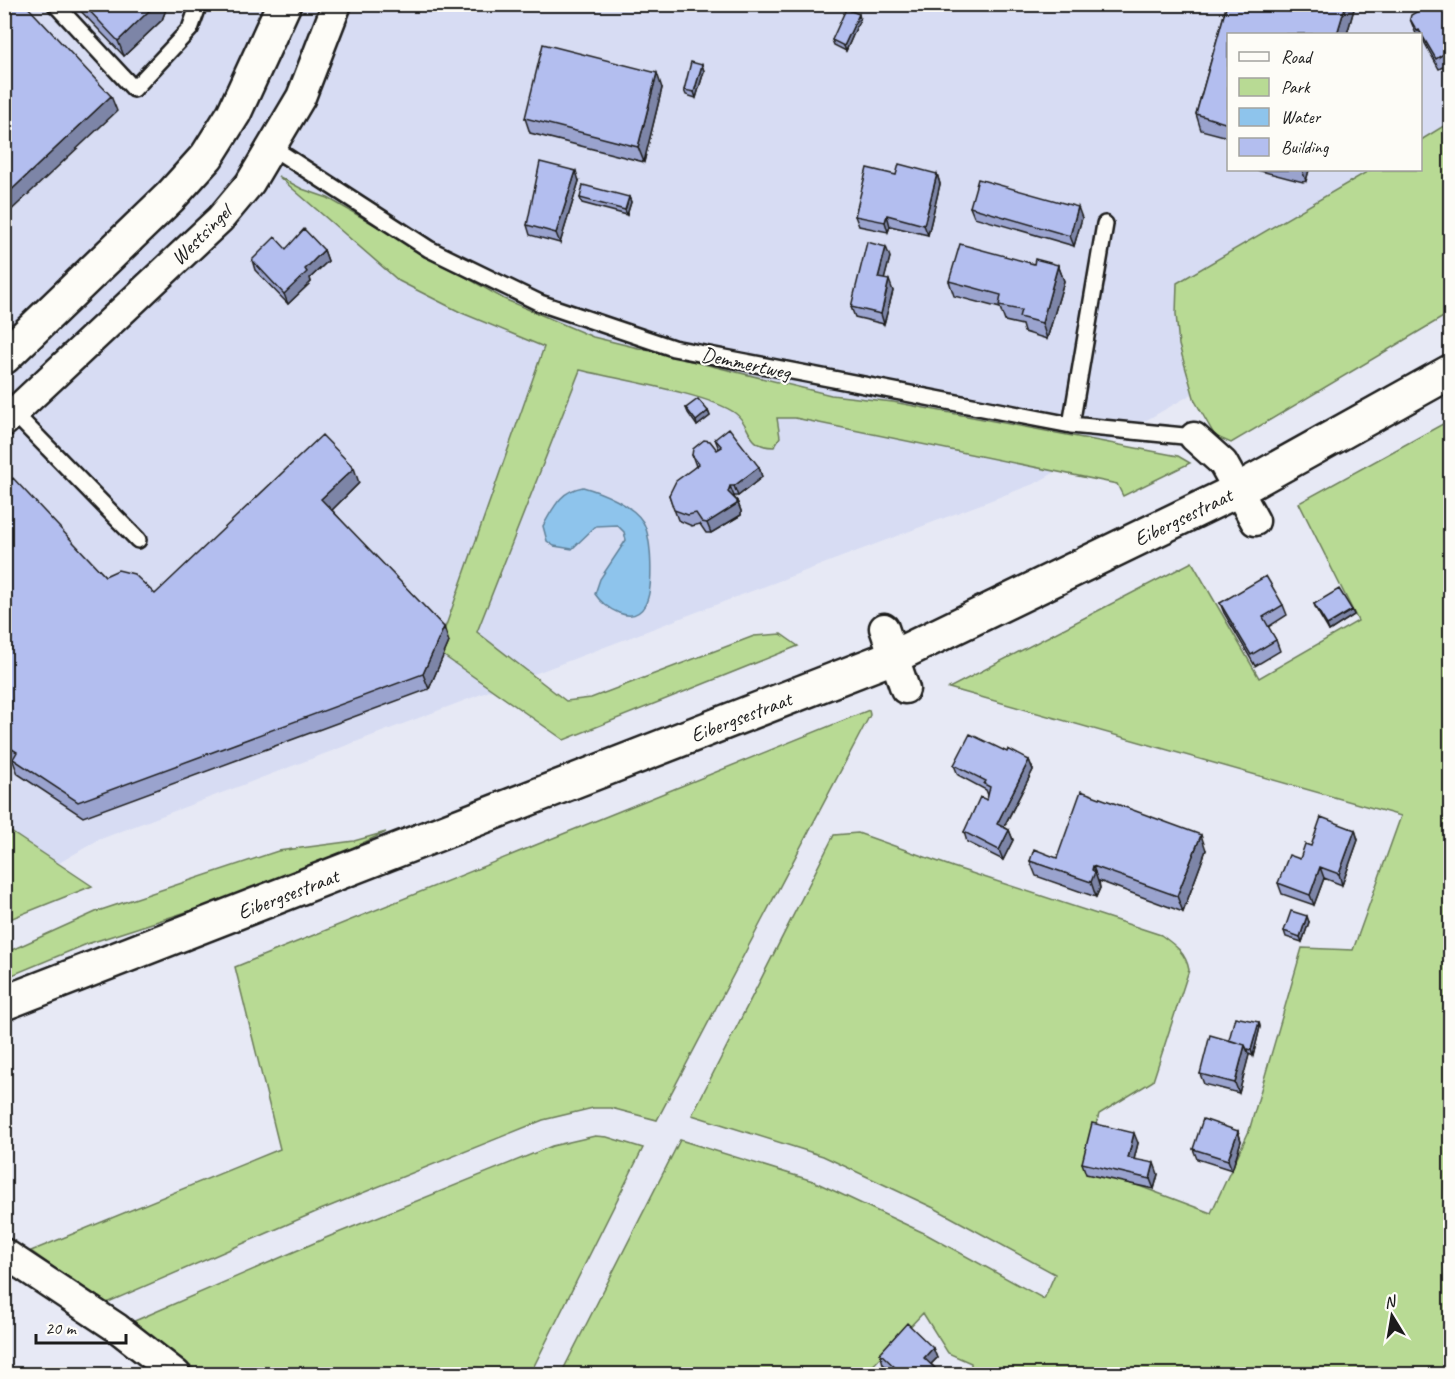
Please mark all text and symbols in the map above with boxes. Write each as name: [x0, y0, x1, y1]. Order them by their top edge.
legend: [1227, 33, 1422, 171]
text: Road: [1281, 46, 1314, 68]
text: Park: [1281, 76, 1311, 98]
text: Water: [1281, 106, 1322, 128]
text: Building: [1281, 136, 1330, 158]
street label: Westsingel: [165, 197, 239, 271]
street label: Demmertweg: [699, 341, 794, 385]
street label: Eibergsestraat: [1130, 481, 1238, 552]
street label: Eibergsestraat: [687, 685, 797, 748]
street label: Eibergsestraat: [234, 862, 344, 925]
north arrow: [1362, 1286, 1422, 1346]
text: N: [1383, 1291, 1399, 1313]
scale bar: [36, 1307, 126, 1345]
text: 20 m: [45, 1317, 78, 1339]

